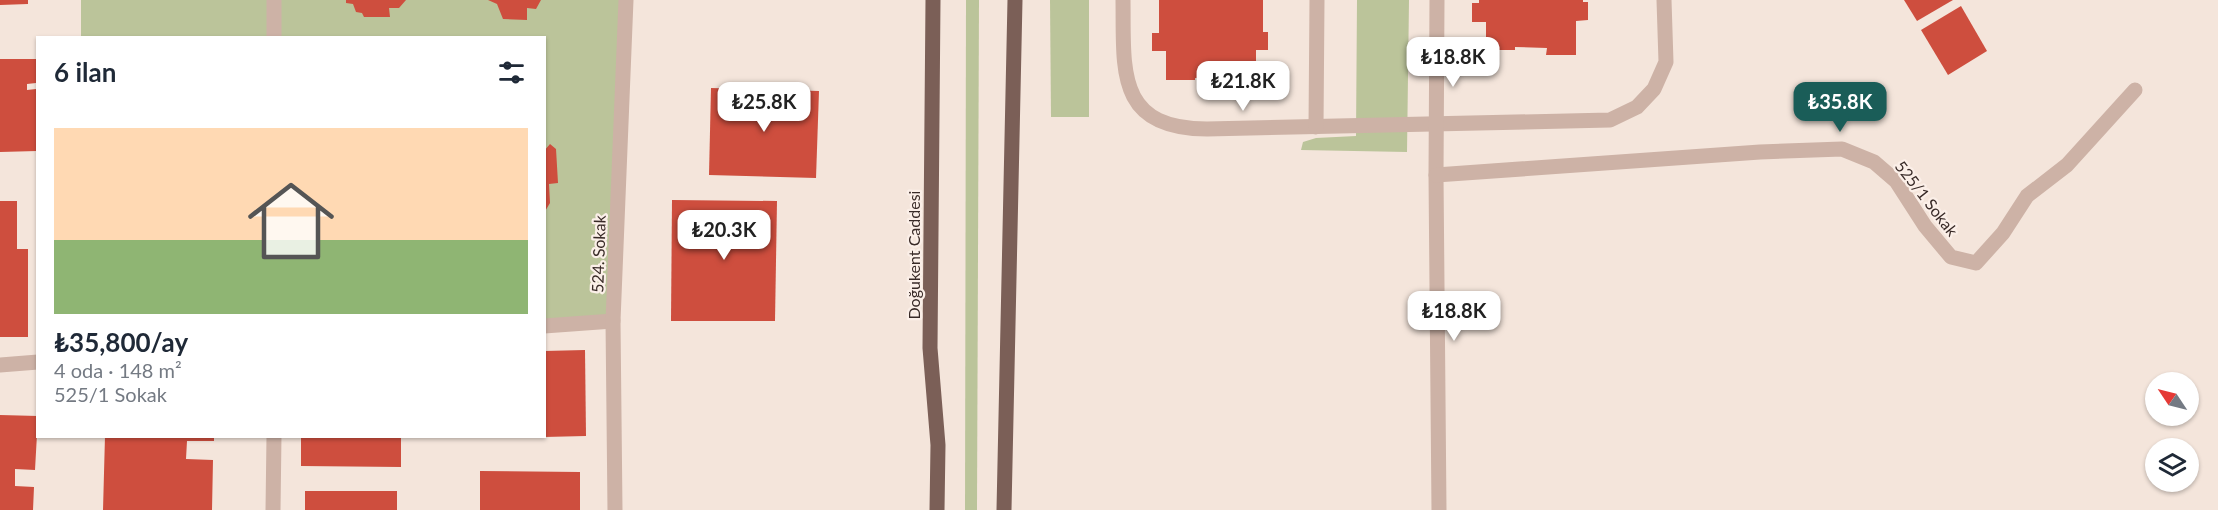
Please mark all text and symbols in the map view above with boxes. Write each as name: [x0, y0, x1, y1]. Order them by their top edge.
pin: ₺18.8K: [1404, 37, 1502, 88]
text: ₺18.8K: [1421, 44, 1485, 68]
text: 6 ilan: [54, 56, 116, 88]
icon: filters: [495, 56, 528, 89]
pin: ₺21.8K: [1194, 61, 1292, 112]
text: ₺21.8K: [1211, 68, 1275, 92]
pin: ₺25.8K: [715, 82, 813, 133]
pin: ₺35.8K: [1791, 82, 1889, 133]
text: ₺25.8K: [732, 89, 796, 113]
text: ₺35.8K: [1808, 89, 1872, 113]
street label: 525/1 Sokak: [1892, 157, 1963, 240]
icon: home: [237, 167, 345, 275]
street label: Doğukent Caddesi: [904, 191, 923, 319]
pin: ₺20.3K: [675, 210, 773, 261]
street label: 524. Sokak: [587, 214, 609, 293]
text: ₺20.3K: [692, 217, 756, 241]
pin: ₺18.8K: [1405, 291, 1503, 342]
text: ₺18.8K: [1422, 298, 1486, 322]
text: ₺35,800/ay: [54, 326, 188, 358]
text: 4 oda · 148 m²: [54, 358, 182, 382]
north arrow: [2145, 372, 2199, 426]
map controls: [2145, 372, 2199, 492]
text: 525/1 Sokak: [54, 382, 167, 406]
button: layers: [2145, 438, 2199, 492]

